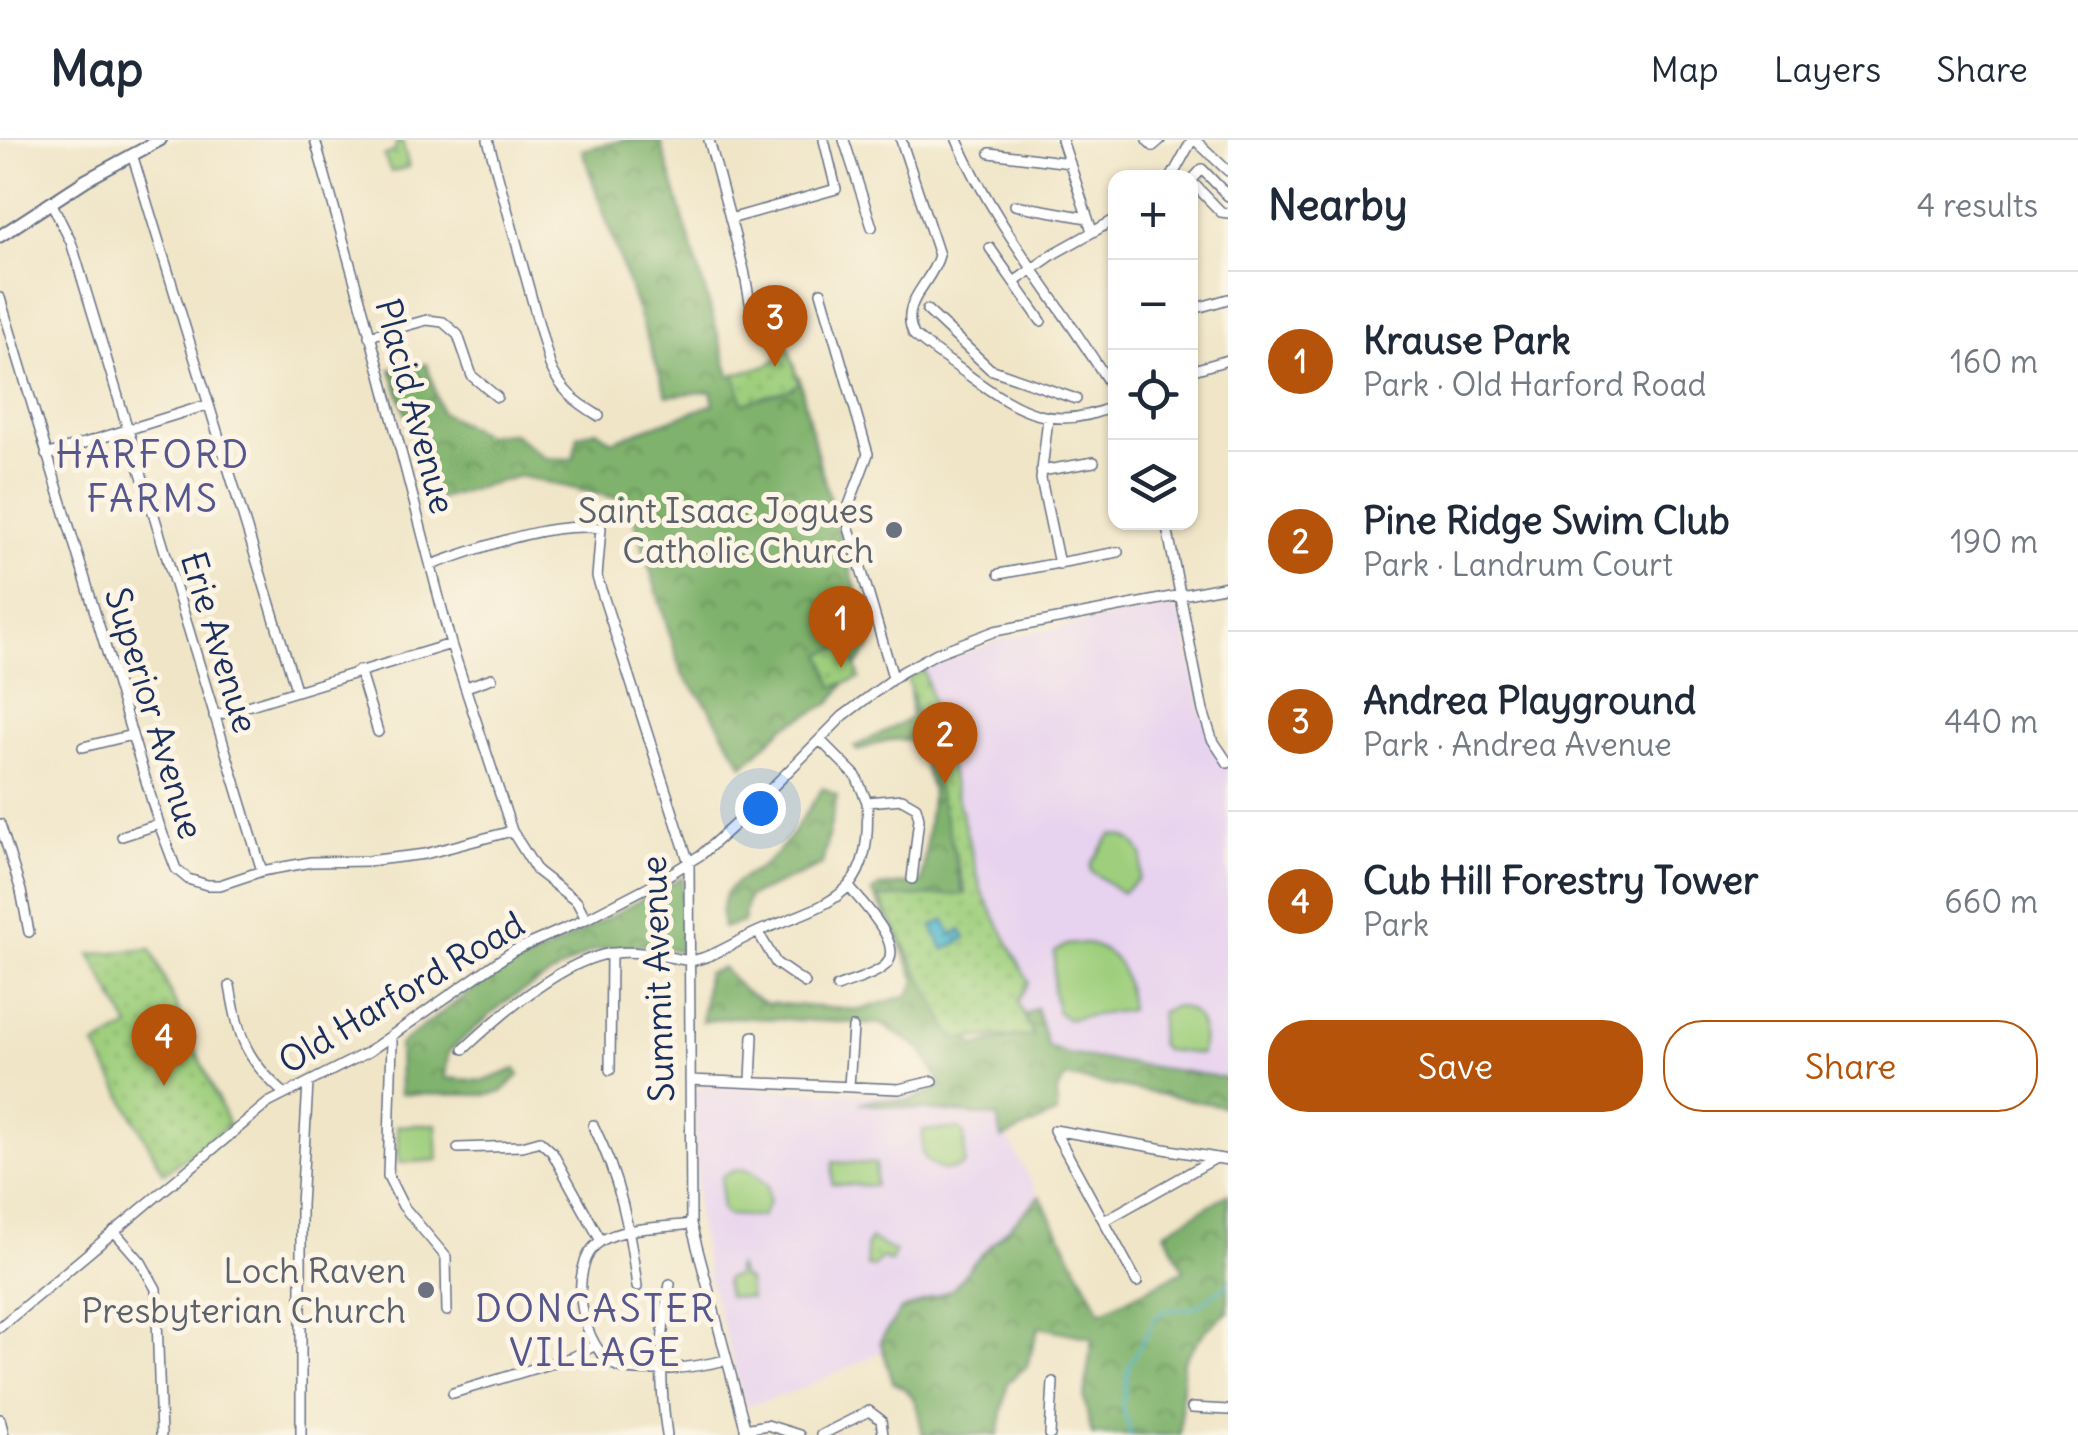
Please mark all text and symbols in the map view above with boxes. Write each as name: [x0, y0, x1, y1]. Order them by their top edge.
text: Map: [50, 39, 143, 99]
text: Map: [1651, 47, 1719, 91]
text: Layers: [1774, 47, 1881, 91]
text: Share: [1936, 47, 2028, 91]
map controls: [1108, 170, 1198, 530]
button: +: [1108, 170, 1198, 260]
text: Nearby: [1268, 179, 1407, 231]
text: 4 results: [1917, 185, 2038, 226]
button: −: [1108, 260, 1198, 350]
pin: 3: [742, 284, 808, 367]
street label: Placid Avenue: [366, 294, 466, 518]
text: Krause Park: [1363, 317, 1571, 364]
text: 1: [1294, 341, 1307, 382]
text: 160 m: [1950, 341, 2038, 382]
button: locate: [1108, 350, 1198, 440]
text: Park · Old Harford Road: [1363, 364, 1706, 405]
district label: HARFORD FARMS: [55, 431, 251, 522]
button: layers: [1108, 440, 1198, 530]
place label: Saint Isaac Jogues Catholic Church: [578, 488, 874, 572]
text: Pine Ridge Swim Club: [1363, 497, 1730, 544]
marker: Saint Isaac Jogues Catholic Church: [883, 519, 905, 541]
text: 2: [1292, 521, 1309, 562]
text: 190 m: [1950, 521, 2038, 562]
text: Park · Landrum Court: [1363, 544, 1673, 585]
street label: Erie Avenue: [172, 546, 268, 738]
street label: Superior Avenue: [96, 582, 214, 844]
pin: 1: [808, 586, 874, 668]
text: Andrea Playground: [1363, 677, 1696, 724]
text: 3: [1291, 701, 1310, 742]
text: 440 m: [1944, 701, 2038, 742]
pin: 2: [912, 702, 978, 784]
text: Park · Andrea Avenue: [1363, 724, 1672, 765]
your location: [735, 783, 786, 834]
street label: Summit Avenue: [631, 855, 683, 1103]
text: Cub Hill Forestry Tower: [1363, 857, 1758, 904]
text: 4: [1291, 881, 1310, 922]
text: 660 m: [1944, 881, 2038, 922]
street label: Old Harford Road: [270, 901, 532, 1083]
text: Park: [1363, 904, 1429, 945]
pin: 4: [132, 1004, 196, 1086]
button: Save: [1268, 1020, 1643, 1112]
button: Share: [1663, 1020, 2038, 1112]
place label: Loch Raven Presbyterian Church: [81, 1248, 406, 1332]
marker: Loch Raven Presbyterian Church: [415, 1279, 437, 1301]
district label: DONCASTER VILLAGE: [475, 1285, 717, 1376]

